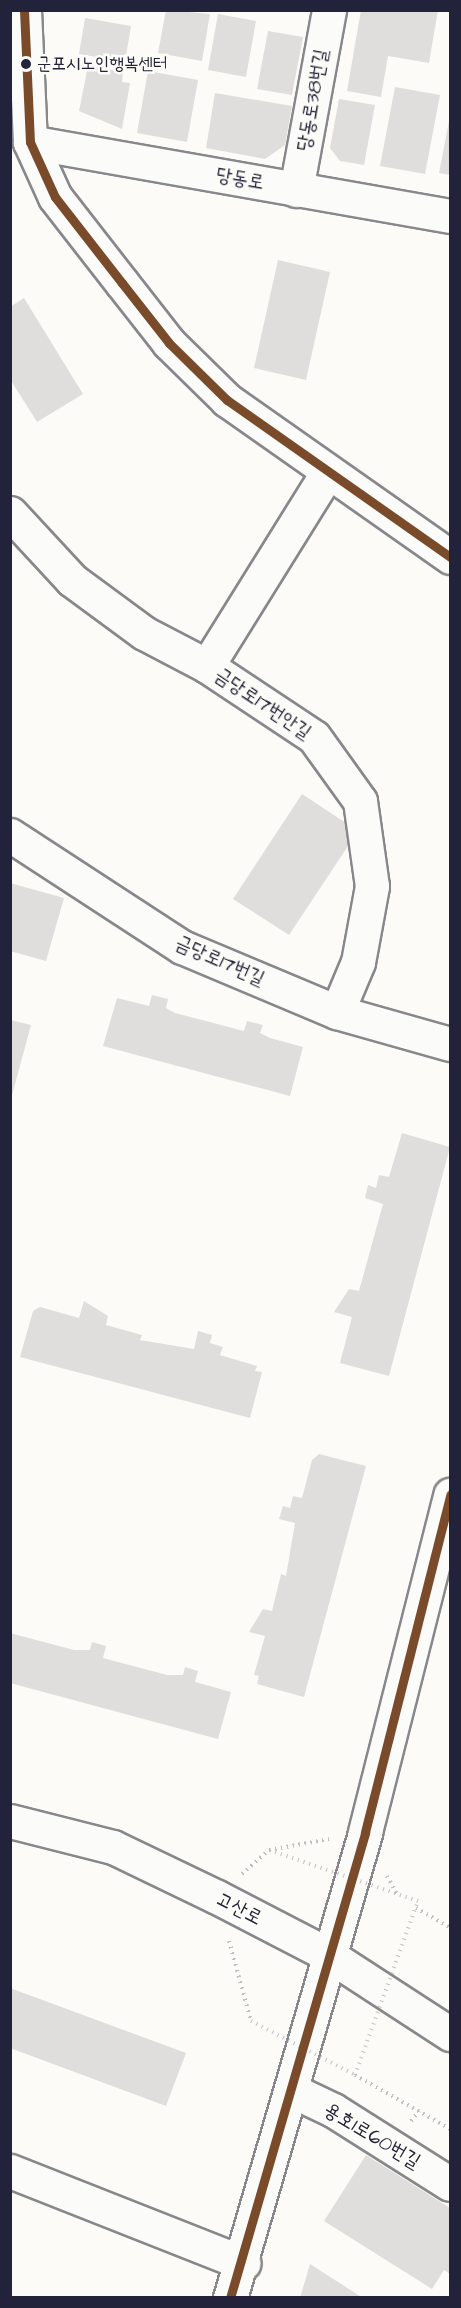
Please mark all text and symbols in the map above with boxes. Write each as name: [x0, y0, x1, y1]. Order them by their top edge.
street label: 당동로38번길: [292, 47, 334, 153]
place label: 군포시노인행복센터: [37, 53, 167, 75]
marker: 군포시노인행복센터: [20, 58, 32, 70]
street label: 당동로: [214, 163, 266, 195]
street label: 금당로17번안길: [210, 663, 316, 745]
street label: 금당로17번길: [172, 931, 268, 991]
street label: 고산로: [212, 1887, 266, 1931]
street label: 용호1로60번길: [319, 2098, 425, 2174]

